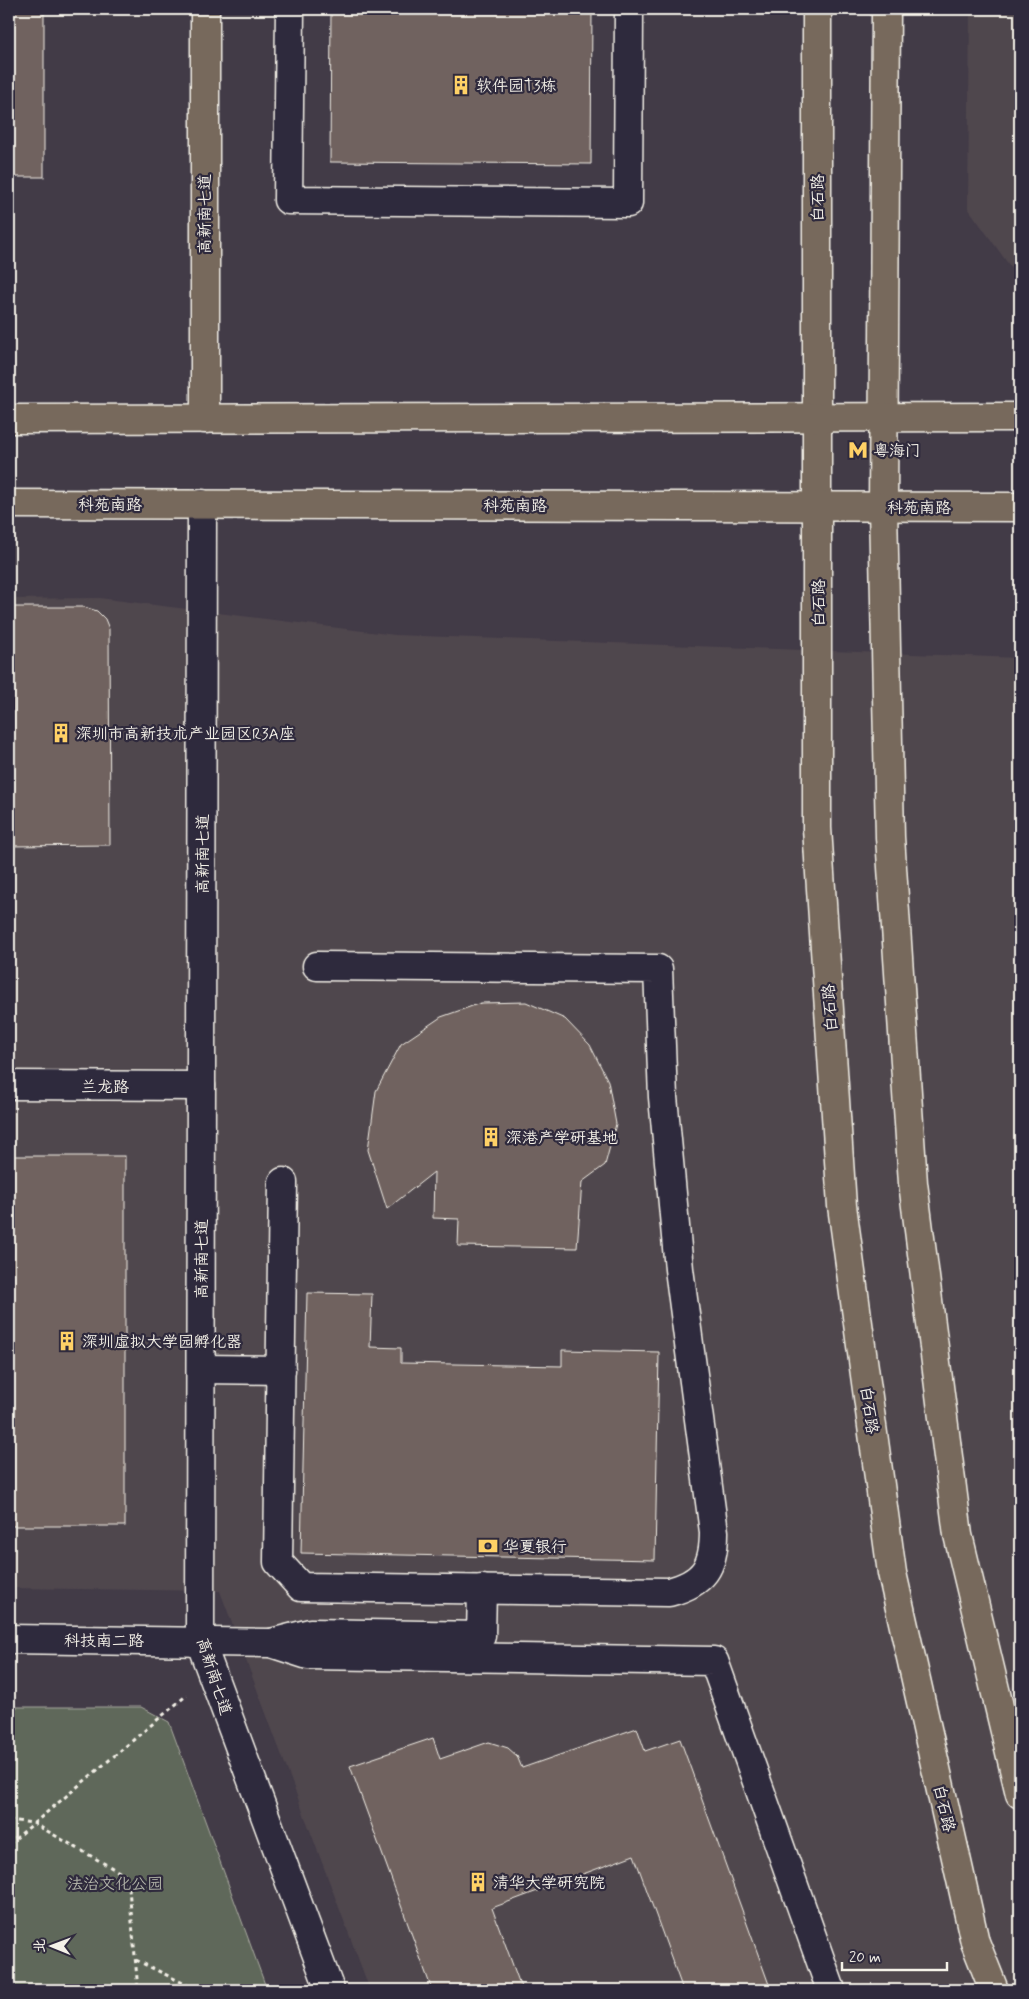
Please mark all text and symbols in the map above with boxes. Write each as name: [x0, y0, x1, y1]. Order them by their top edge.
building icon: 软件园T3栋: [450, 74, 472, 96]
place label: 软件园T3栋: [476, 76, 557, 97]
street label: 高新南七道: [195, 174, 216, 254]
street label: 白石路: [808, 174, 829, 222]
metro station icon: 粤海门: [847, 439, 869, 461]
place label: 粤海门: [873, 441, 921, 462]
street label: 科苑南路: [78, 495, 142, 516]
street label: 科苑南路: [483, 496, 547, 517]
street label: 科苑南路: [887, 498, 951, 519]
street label: 白石路: [809, 579, 830, 627]
building icon: 深圳市高新技术产业园区R3A座: [50, 722, 72, 744]
place label: 深圳市高新技术产业园区R3A座: [76, 724, 295, 745]
street label: 高新南七道: [193, 814, 214, 894]
street label: 白石路: [818, 983, 843, 1033]
street label: 兰龙路: [81, 1077, 129, 1098]
building icon: 深港产学研基地: [480, 1126, 502, 1148]
place label: 深港产学研基地: [506, 1128, 618, 1149]
street label: 高新南七道: [192, 1219, 213, 1299]
building icon: 深圳虚拟大学园孵化器: [56, 1330, 78, 1352]
place label: 深圳虚拟大学园孵化器: [82, 1332, 242, 1353]
street label: 白石路: [855, 1385, 882, 1435]
bank icon: 华夏银行: [477, 1535, 499, 1557]
place label: 华夏银行: [503, 1537, 567, 1558]
street label: 科技南二路: [64, 1631, 144, 1652]
street label: 高新南七道: [191, 1635, 236, 1718]
street label: 白石路: [928, 1783, 959, 1834]
building icon: 清华大学研究院: [467, 1871, 489, 1893]
place label: 清华大学研究院: [493, 1873, 605, 1894]
park label: 法治文化公园: [67, 1874, 163, 1895]
north arrow: [28, 1922, 78, 1972]
text: 北: [31, 1939, 49, 1953]
scale bar: [842, 1939, 946, 1971]
text: 20 m: [849, 1948, 881, 1968]

